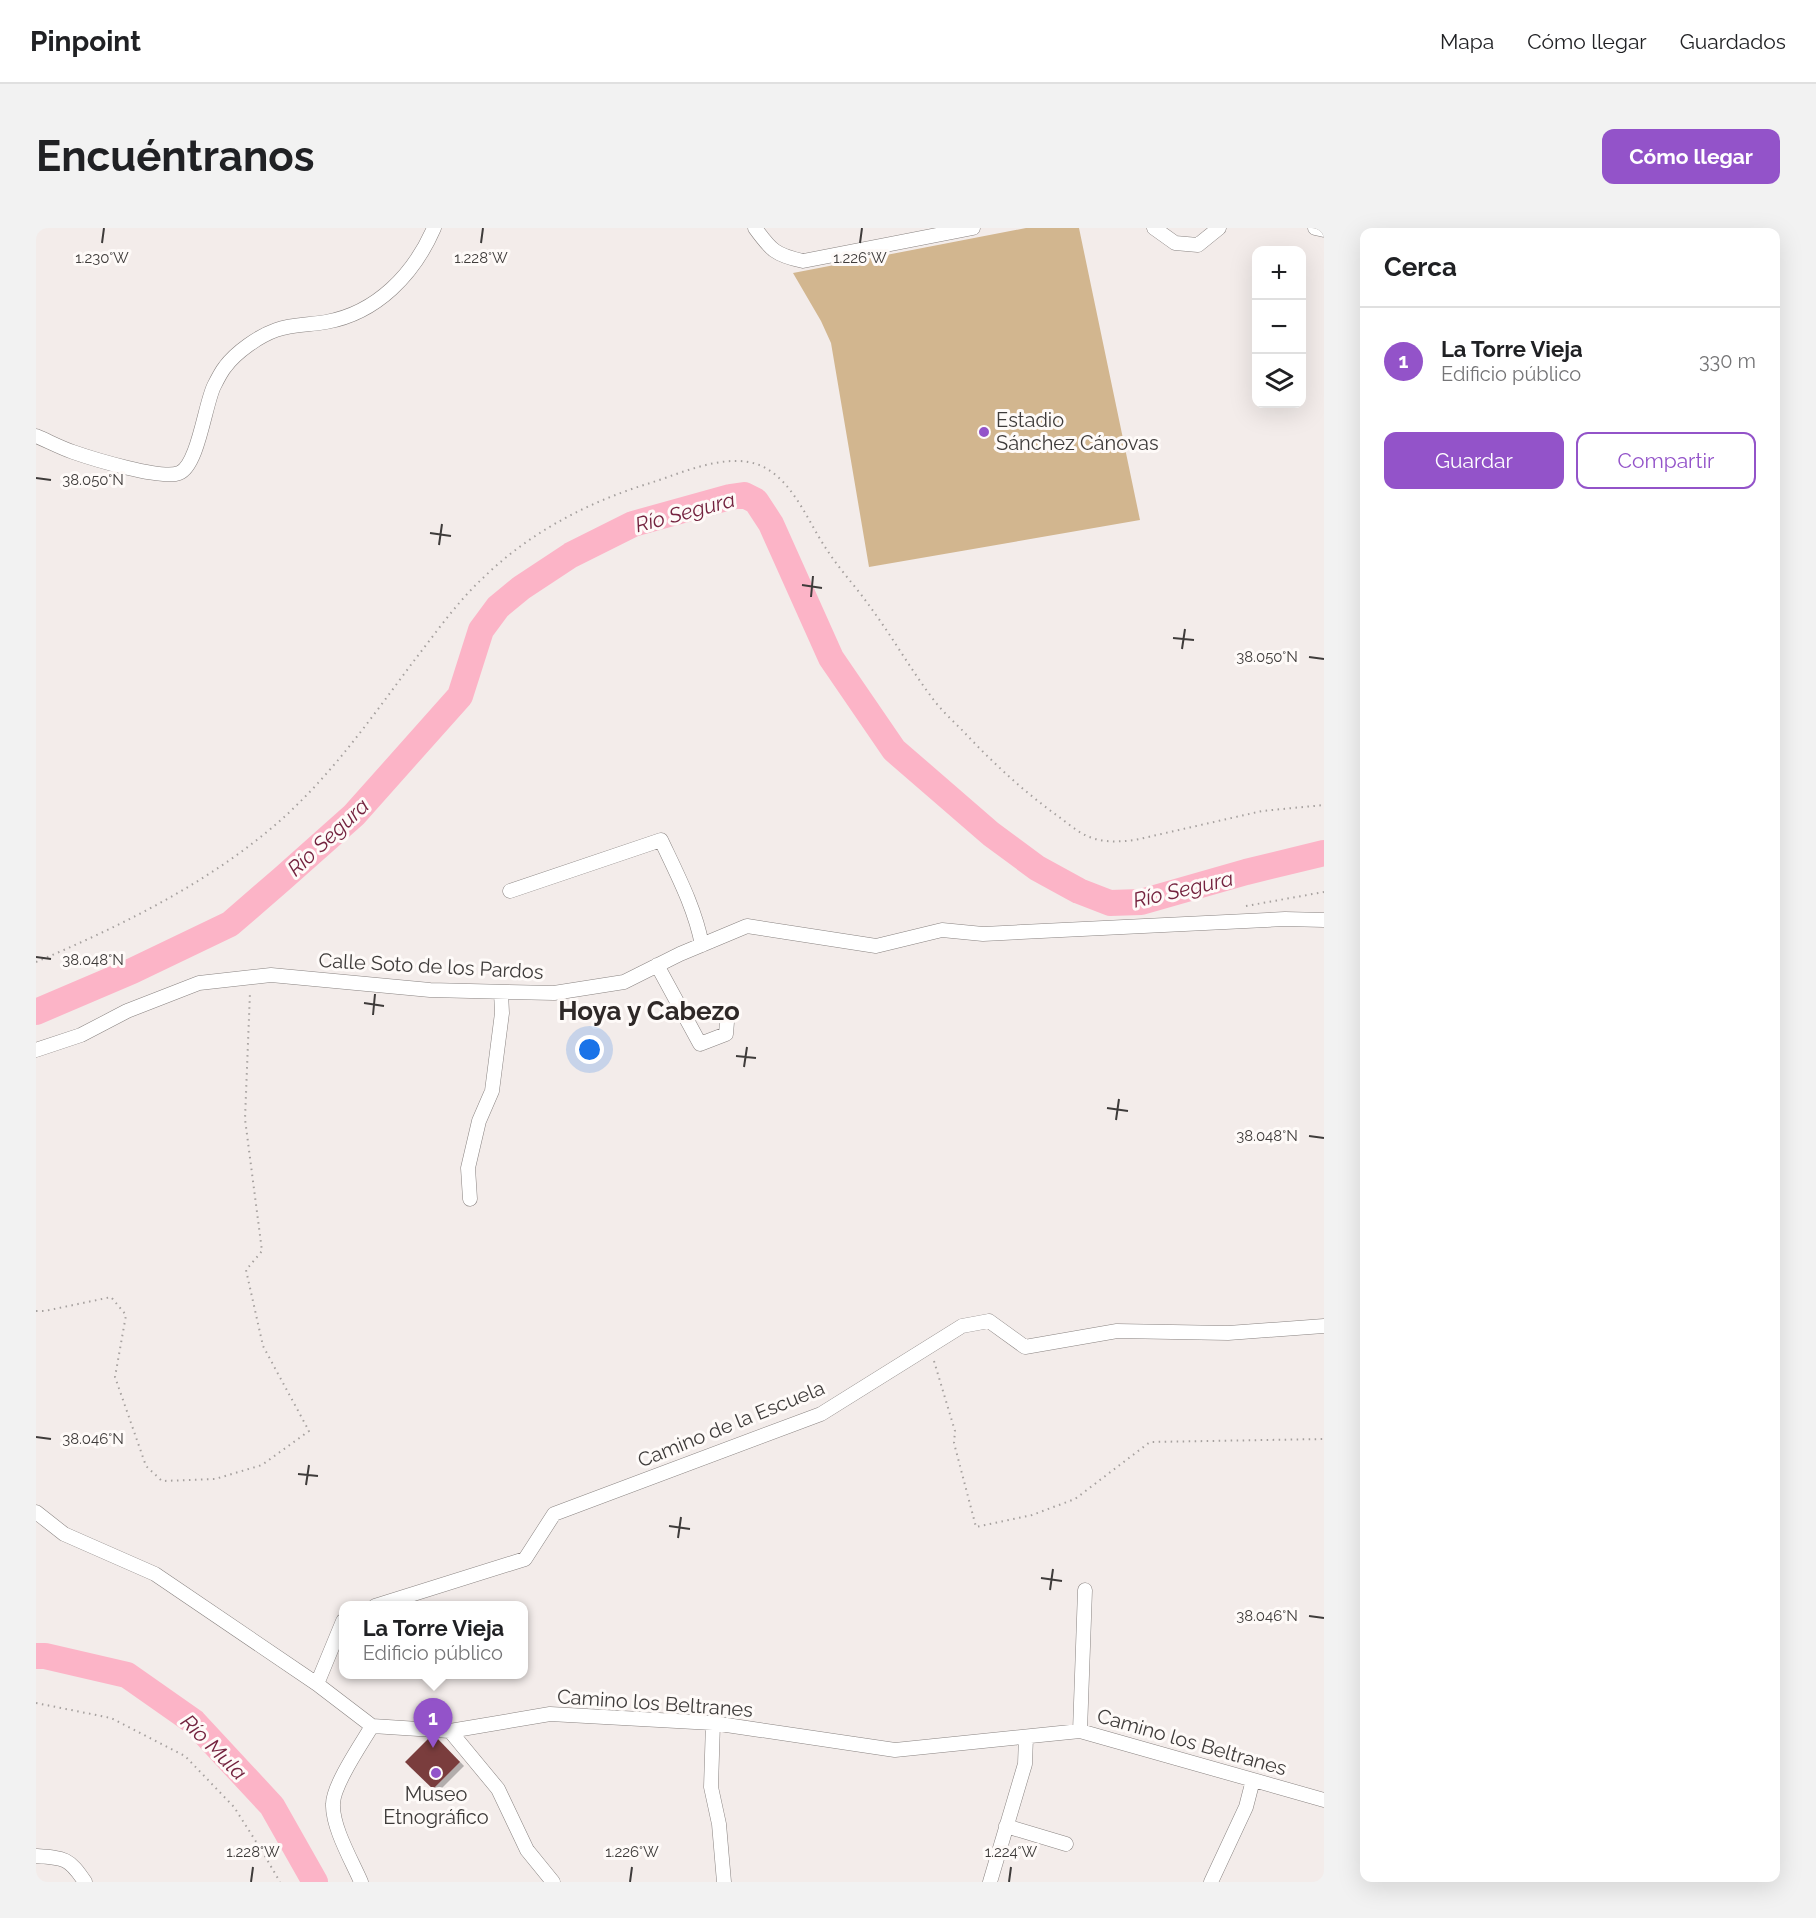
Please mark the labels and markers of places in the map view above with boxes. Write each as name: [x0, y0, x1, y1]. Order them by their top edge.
place label: Estadio Sánchez Cánovas: [996, 408, 1159, 455]
marker: Estadio Sánchez Cánovas: [977, 425, 991, 439]
pin: 1: [414, 1698, 452, 1748]
marker: Museo Etnográfico: [429, 1766, 443, 1780]
place label: Museo Etnográfico: [383, 1782, 489, 1829]

